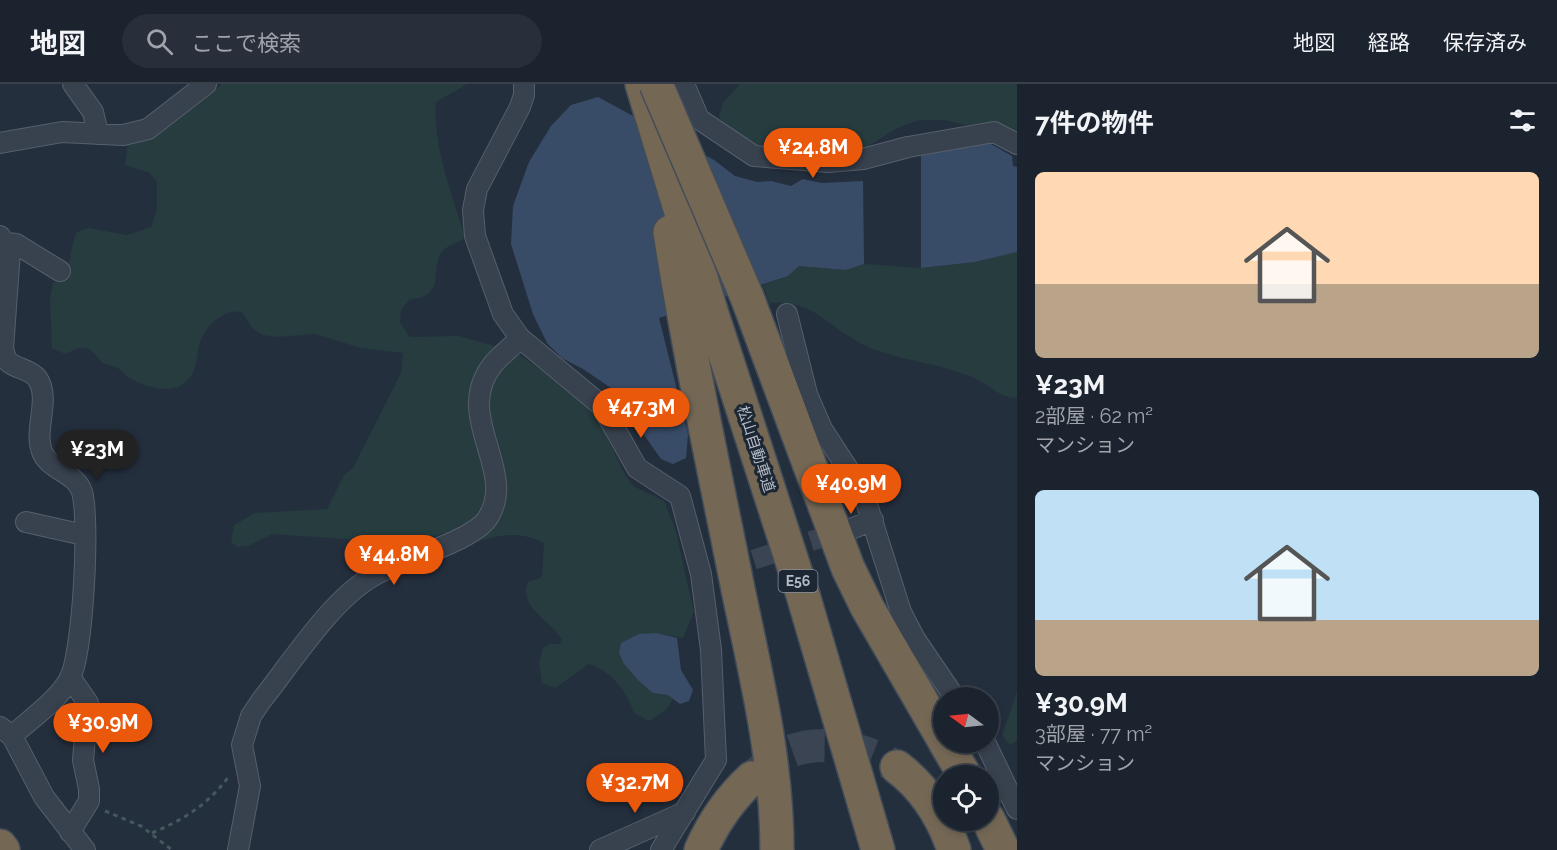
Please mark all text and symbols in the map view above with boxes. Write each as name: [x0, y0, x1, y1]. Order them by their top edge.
search box: [122, 14, 542, 68]
icon: search: [143, 25, 176, 58]
text: 地図: [30, 27, 86, 60]
text: ここで検索: [191, 30, 301, 56]
text: 地図: [1293, 30, 1335, 55]
text: 経路: [1368, 30, 1410, 55]
text: 保存済み: [1443, 30, 1527, 55]
icon: filters: [1506, 104, 1539, 137]
text: 7件の物件: [1035, 108, 1154, 138]
pin: ¥24.8M: [764, 128, 862, 179]
text: ¥24.8M: [778, 135, 848, 159]
icon: home: [1233, 211, 1341, 319]
text: ¥23M: [1035, 370, 1105, 400]
pin: ¥47.3M: [592, 388, 690, 439]
text: ¥47.3M: [607, 395, 675, 419]
street label: 松山自動車道: [734, 403, 778, 495]
text: 2部屋 · 62 m²: [1035, 404, 1153, 428]
pin: ¥23M: [61, 430, 133, 481]
text: マンション: [1035, 433, 1135, 457]
text: ¥23M: [70, 437, 124, 461]
pin: ¥40.9M: [802, 464, 900, 515]
text: ¥40.9M: [815, 471, 887, 495]
icon: home: [1233, 529, 1341, 637]
pin: ¥44.8M: [345, 535, 443, 586]
text: ¥44.8M: [359, 542, 429, 566]
road number: E56: [778, 570, 818, 592]
north arrow: [933, 687, 999, 753]
map controls: [933, 687, 999, 831]
text: ¥30.9M: [1035, 688, 1128, 718]
pin: ¥30.9M: [54, 703, 152, 754]
text: ¥30.9M: [67, 710, 139, 734]
text: 3部屋 · 77 m²: [1035, 722, 1152, 746]
text: マンション: [1035, 751, 1135, 775]
pin: ¥32.7M: [586, 763, 684, 814]
button: locate: [933, 765, 999, 831]
text: ¥32.7M: [600, 770, 670, 794]

